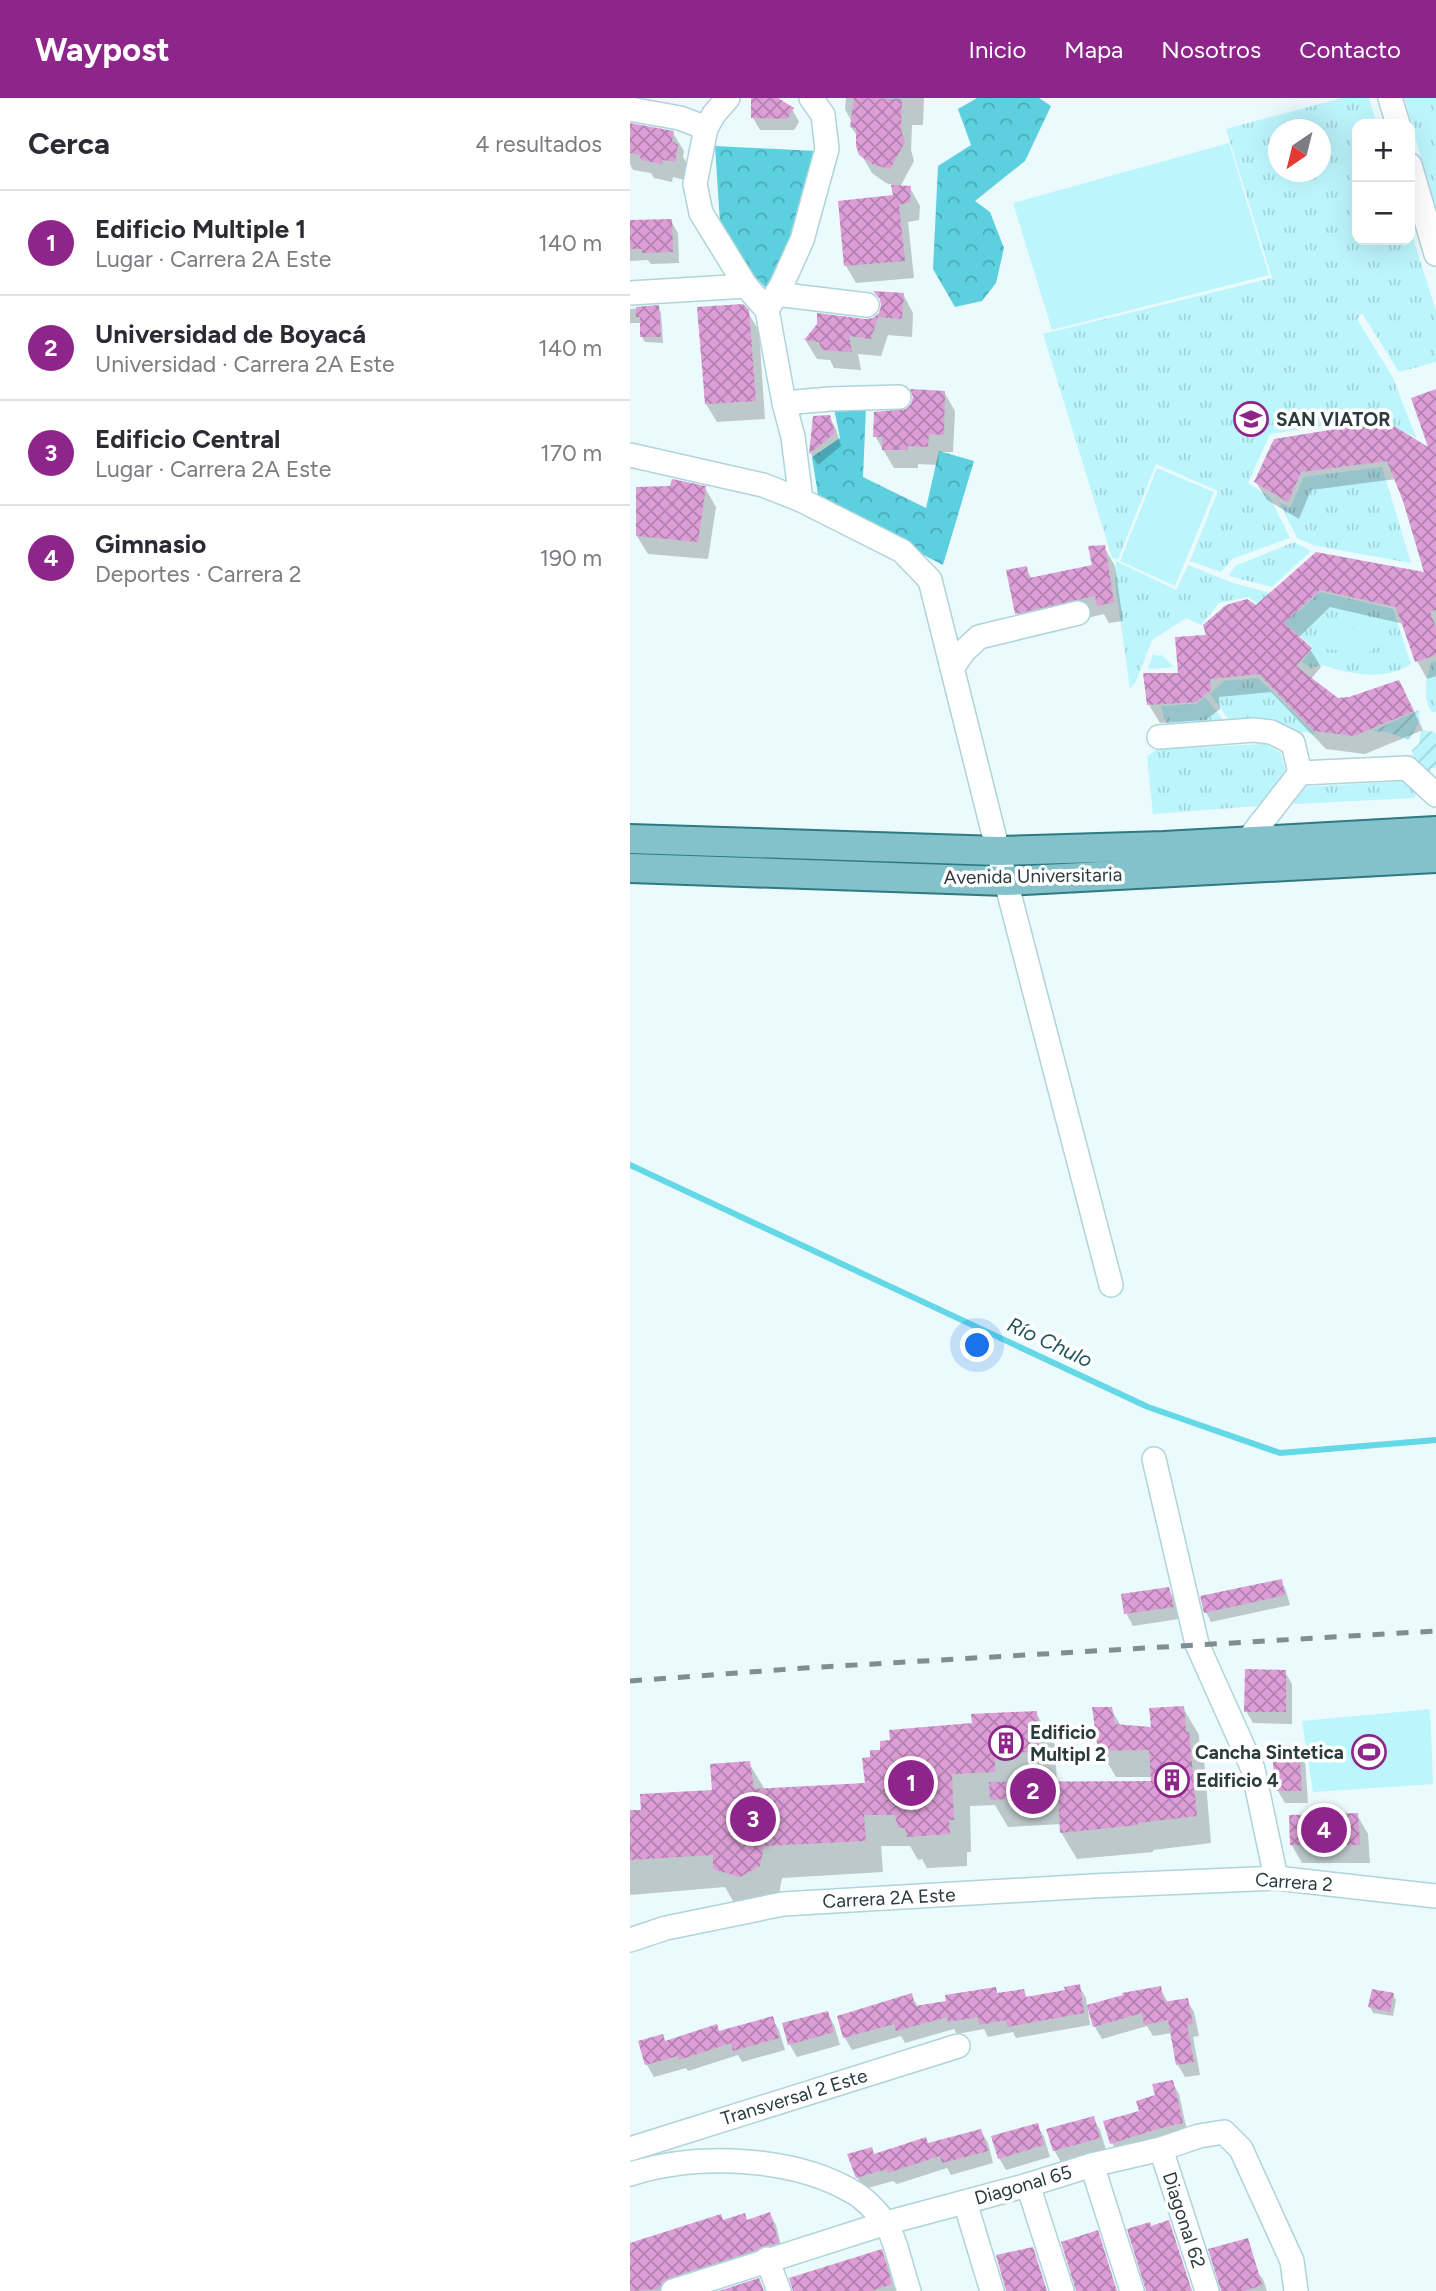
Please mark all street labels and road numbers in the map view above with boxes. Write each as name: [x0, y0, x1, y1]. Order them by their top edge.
street label: Avenida Universitaria: [943, 863, 1123, 889]
street label: Carrera 2: [1254, 1868, 1334, 1896]
street label: Carrera 2A Este: [822, 1883, 956, 1913]
street label: Transversal 2 Este: [718, 2064, 870, 2130]
street label: Diagonal 65: [972, 2160, 1074, 2210]
street label: Diagonal 62: [1158, 2169, 1210, 2271]

